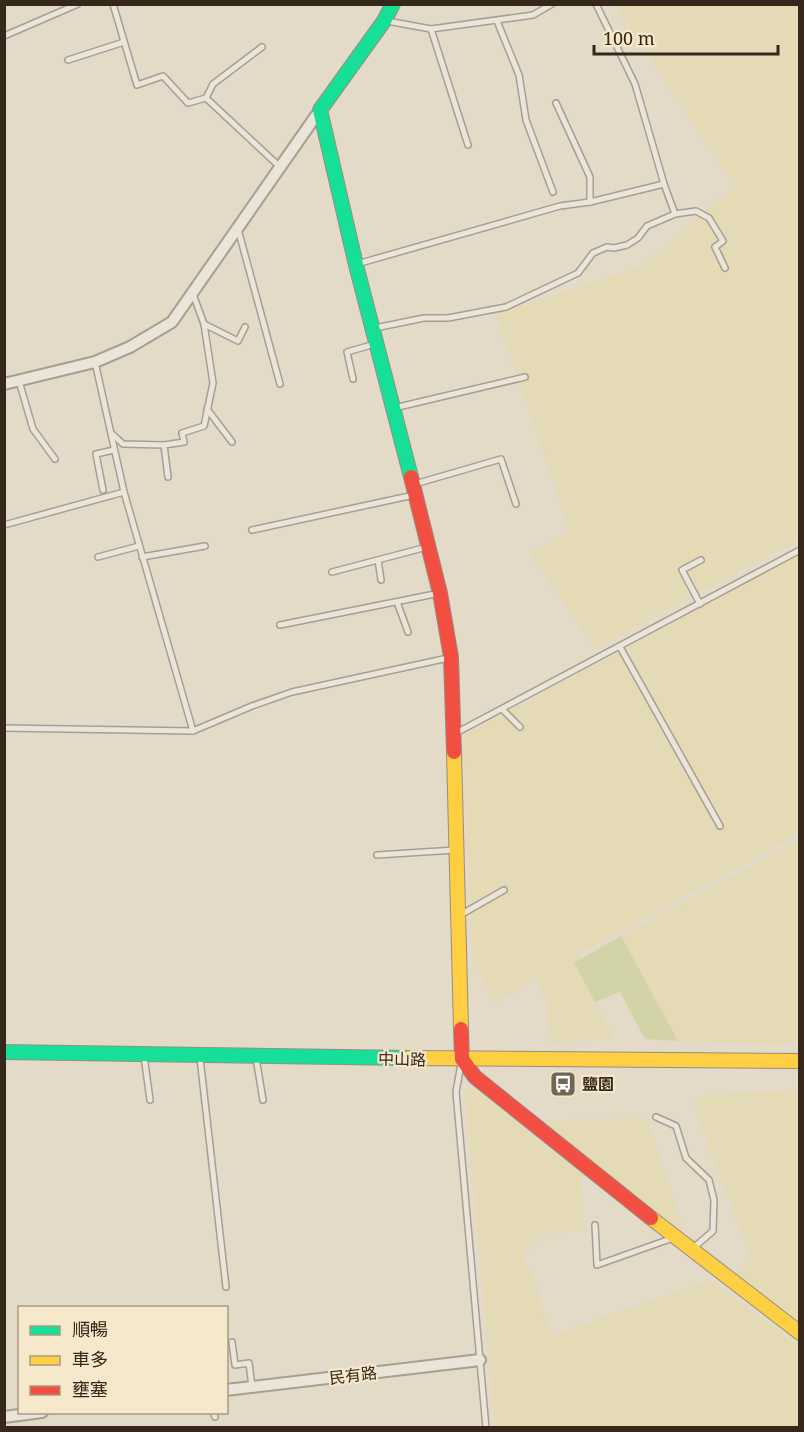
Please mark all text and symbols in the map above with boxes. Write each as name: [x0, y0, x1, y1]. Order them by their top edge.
scale bar: [594, 18, 778, 56]
text: 100 m: [603, 26, 655, 50]
street label: 中山路: [378, 1048, 426, 1070]
bus stop icon: 鹽園: [548, 1069, 578, 1099]
place label: 鹽園: [582, 1073, 614, 1095]
legend: [18, 1306, 228, 1414]
text: 順暢: [72, 1317, 108, 1341]
text: 車多: [72, 1347, 108, 1371]
street label: 民有路: [328, 1361, 378, 1389]
text: 壅塞: [72, 1377, 108, 1401]

